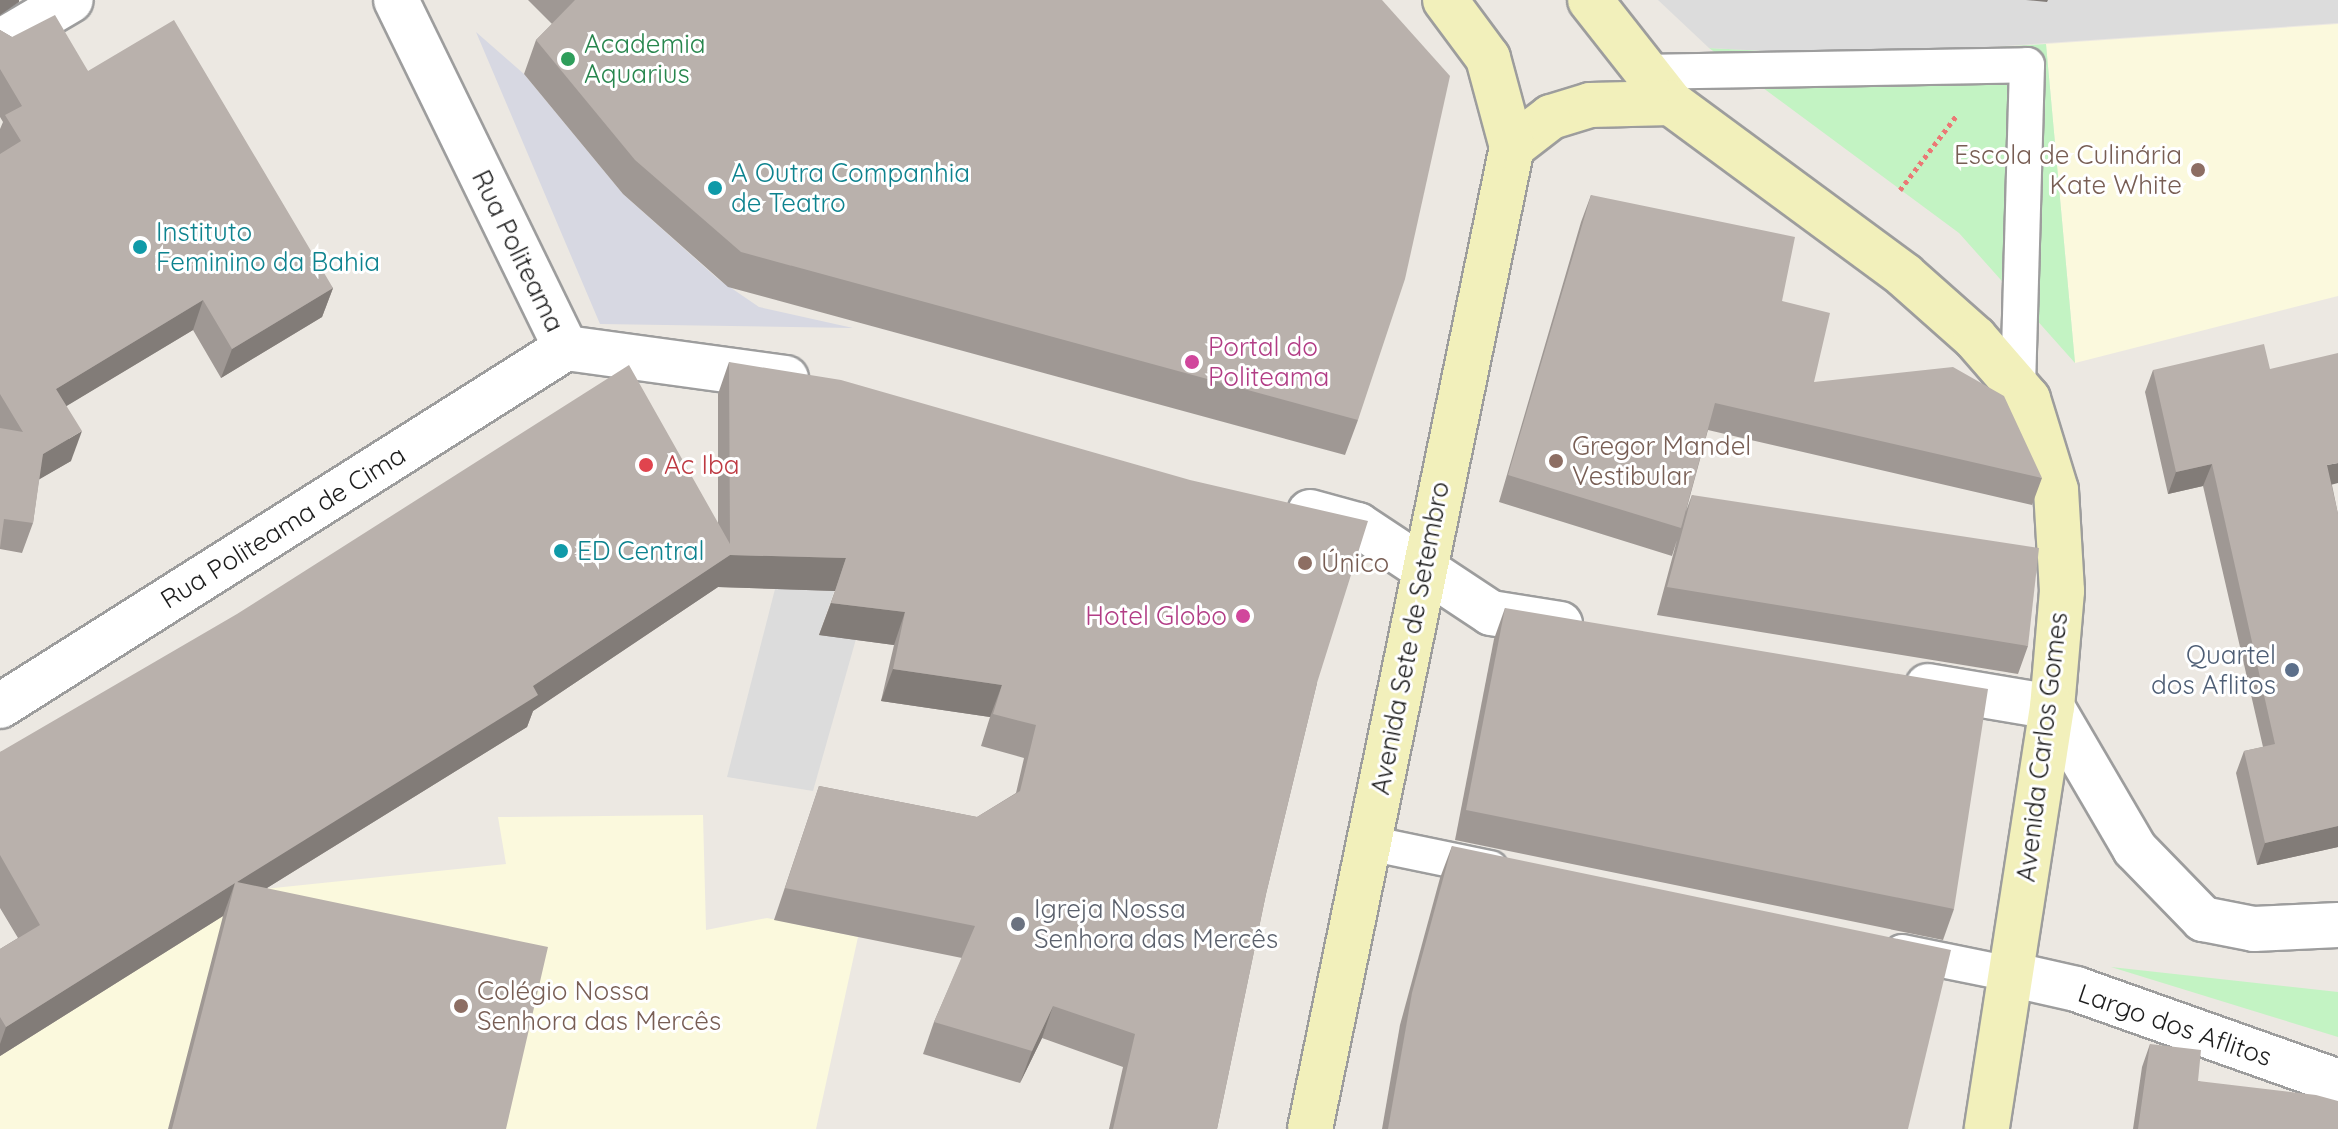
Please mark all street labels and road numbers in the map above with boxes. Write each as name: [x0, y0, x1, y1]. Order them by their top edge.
street label: Rua Politeama: [465, 165, 571, 337]
street label: Rua Politeama de Cima: [155, 439, 411, 615]
street label: Avenida Sete de Setembro: [1364, 479, 1456, 797]
street label: Avenida Carlos Gomes: [2010, 610, 2074, 884]
street label: Largo dos Aflitos: [2074, 977, 2276, 1073]

